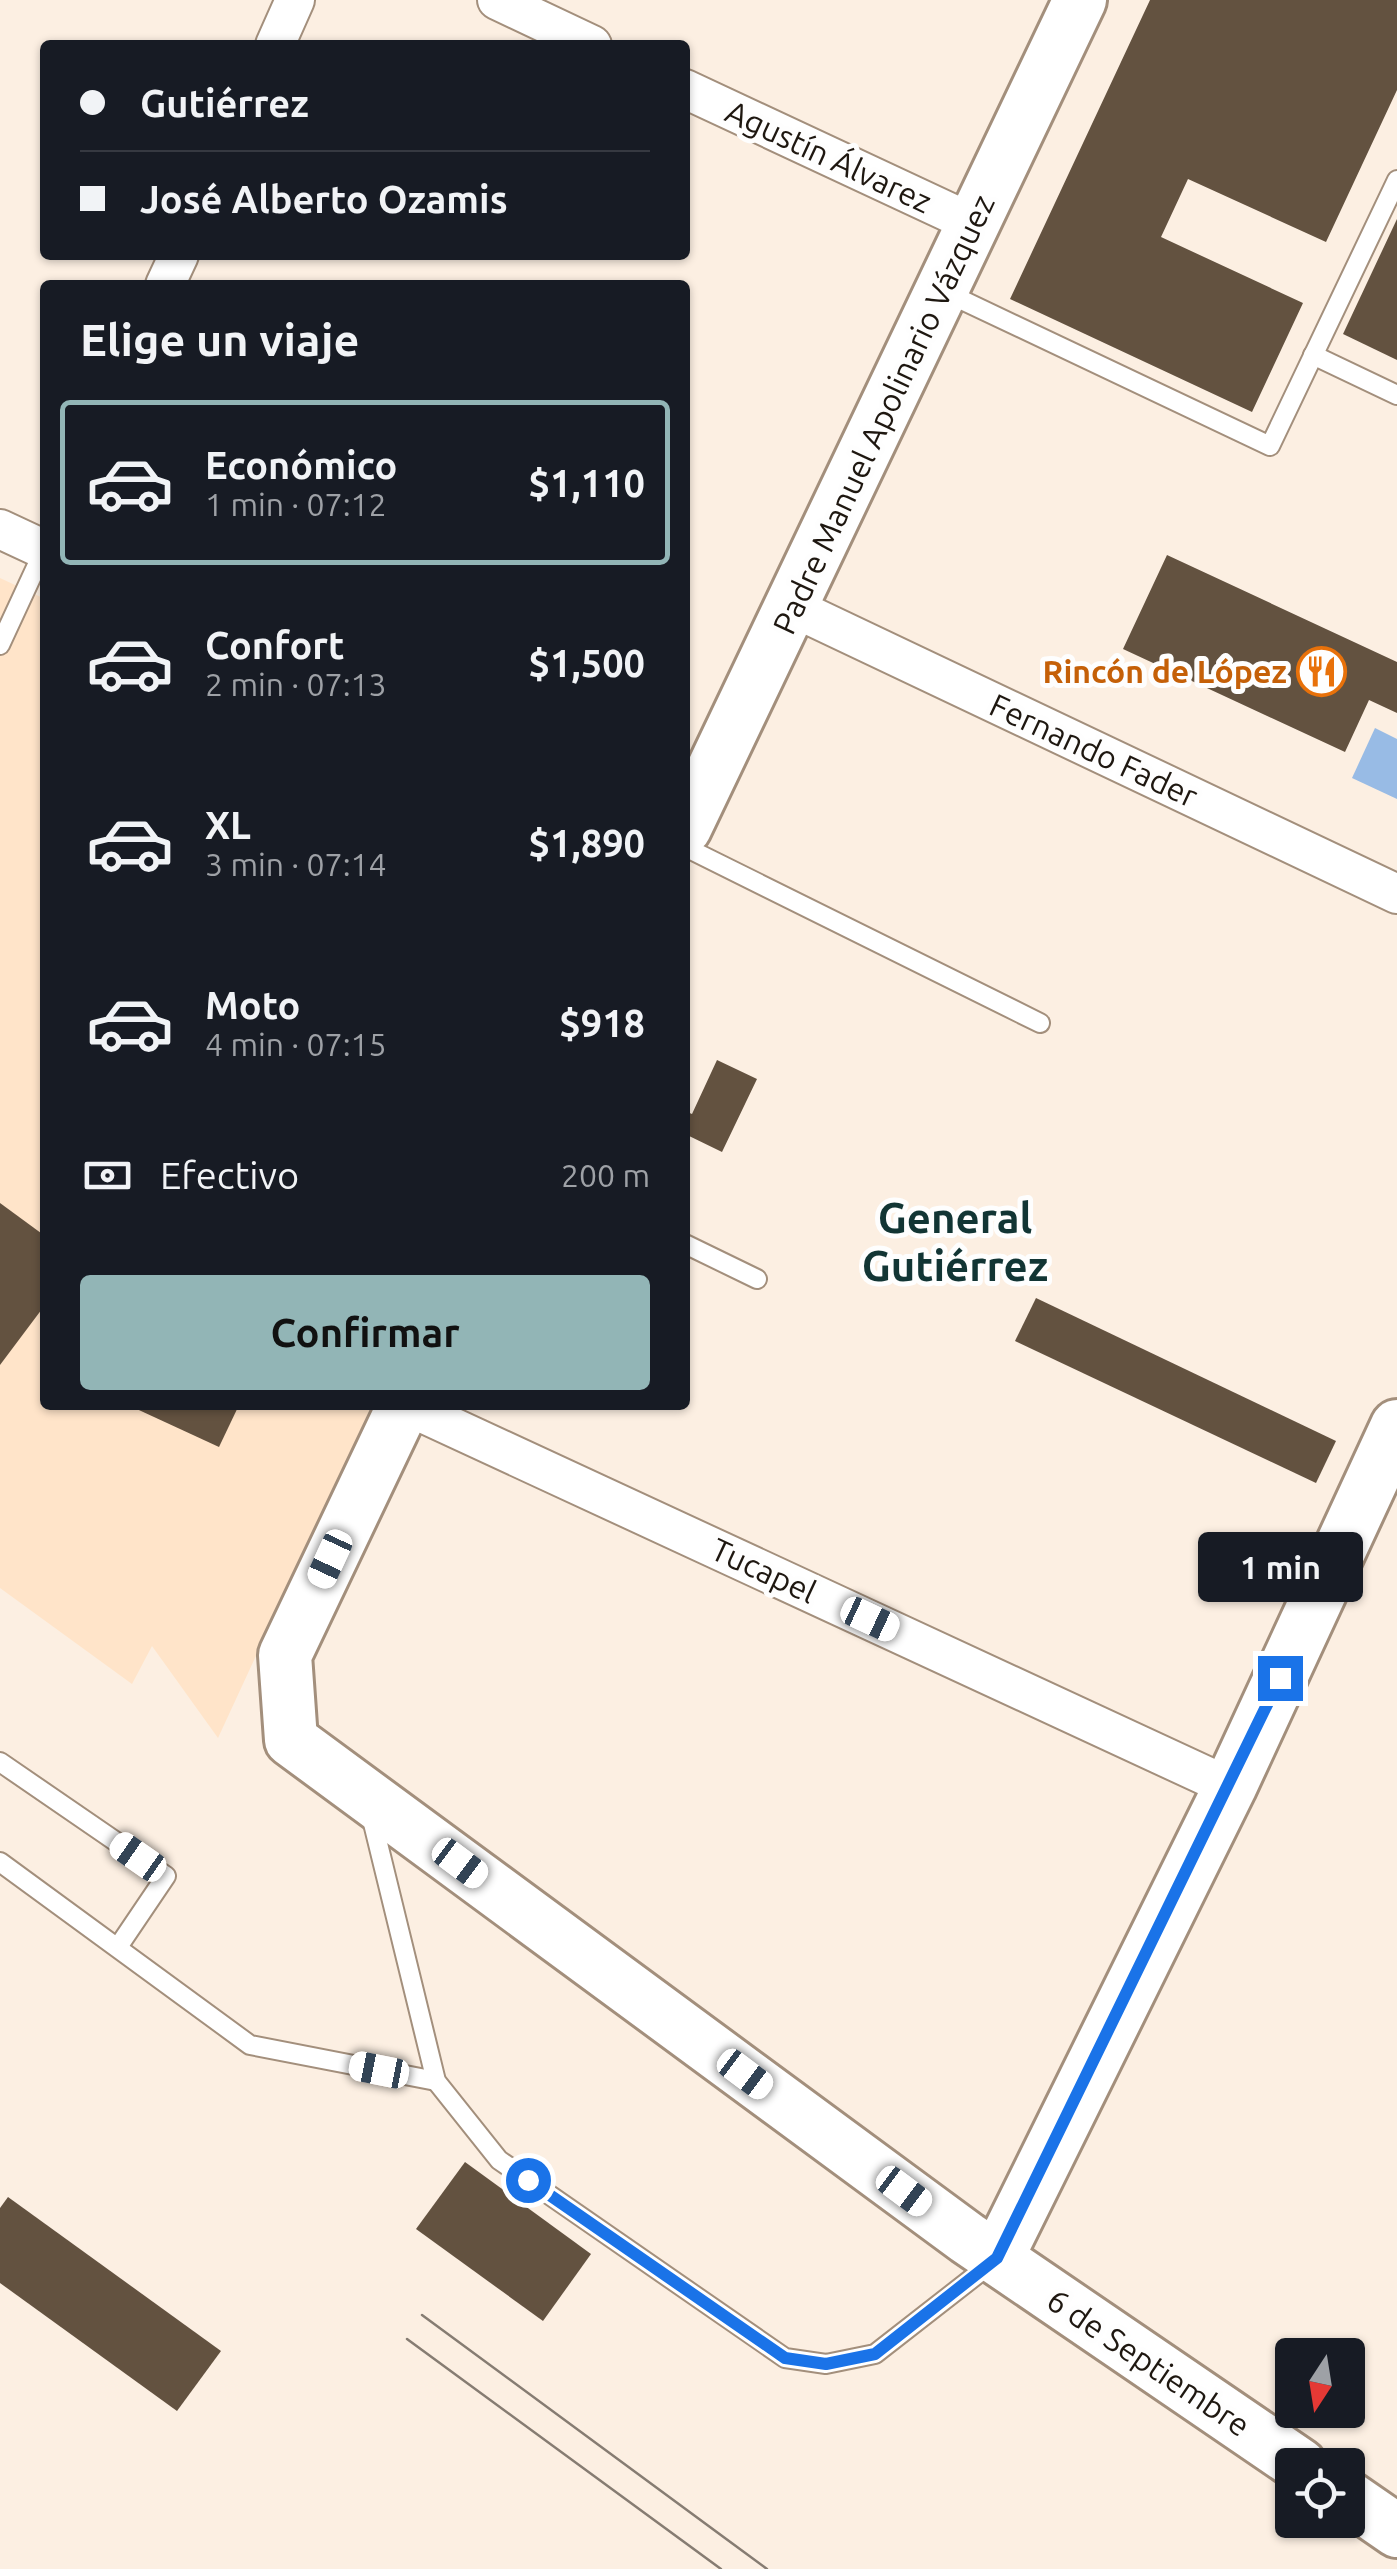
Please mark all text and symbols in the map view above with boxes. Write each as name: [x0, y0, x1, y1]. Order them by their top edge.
text: Gutiérrez: [140, 82, 309, 124]
street label: Agustín Álvarez: [720, 93, 938, 219]
text: José Alberto Ozamis: [140, 178, 508, 220]
street label: Padre Manuel Apolinario Vázquez: [765, 189, 1001, 639]
text: Elige un viaje: [80, 314, 360, 365]
icon: car: [85, 438, 175, 528]
text: Económico: [205, 444, 397, 486]
text: $1,110: [528, 462, 645, 504]
text: 1 min · 07:12: [205, 486, 387, 522]
icon: car: [85, 618, 175, 708]
text: Confort: [205, 624, 344, 666]
text: $1,500: [528, 642, 645, 684]
restaurant icon: Rincón de López: [1296, 645, 1348, 697]
place label: Rincón de López: [1042, 653, 1287, 689]
text: 2 min · 07:13: [205, 666, 387, 702]
street label: Fernando Fader: [984, 686, 1204, 814]
icon: car: [85, 798, 175, 888]
text: XL: [205, 804, 251, 846]
text: $1,890: [528, 822, 645, 864]
text: 3 min · 07:14: [205, 846, 387, 882]
icon: car: [85, 978, 175, 1068]
text: Moto: [205, 984, 300, 1026]
text: $918: [559, 1002, 645, 1044]
text: 4 min · 07:15: [205, 1026, 387, 1062]
icon: cash: [80, 1148, 135, 1203]
text: Efectivo: [160, 1154, 299, 1196]
text: 200 m: [561, 1157, 650, 1193]
district label: General Gutiérrez: [862, 1194, 1048, 1289]
button: Confirmar: [80, 1275, 650, 1390]
car: [304, 1525, 356, 1593]
street label: Tucapel: [706, 1530, 822, 1610]
callout: 1 min: [1198, 1533, 1362, 1603]
text: 1 min: [1240, 1549, 1321, 1585]
car: [836, 1593, 904, 1645]
route end: [1258, 1656, 1303, 1701]
car: [105, 1828, 171, 1886]
car: [427, 1833, 493, 1893]
car: [712, 2044, 778, 2104]
car: [347, 2050, 411, 2090]
route start: [506, 2158, 551, 2203]
car: [871, 2161, 937, 2221]
street label: 6 de Septiembre: [1041, 2281, 1257, 2443]
north arrow: [1275, 2338, 1365, 2428]
map controls: [1275, 2338, 1365, 2538]
button: locate: [1275, 2448, 1365, 2538]

